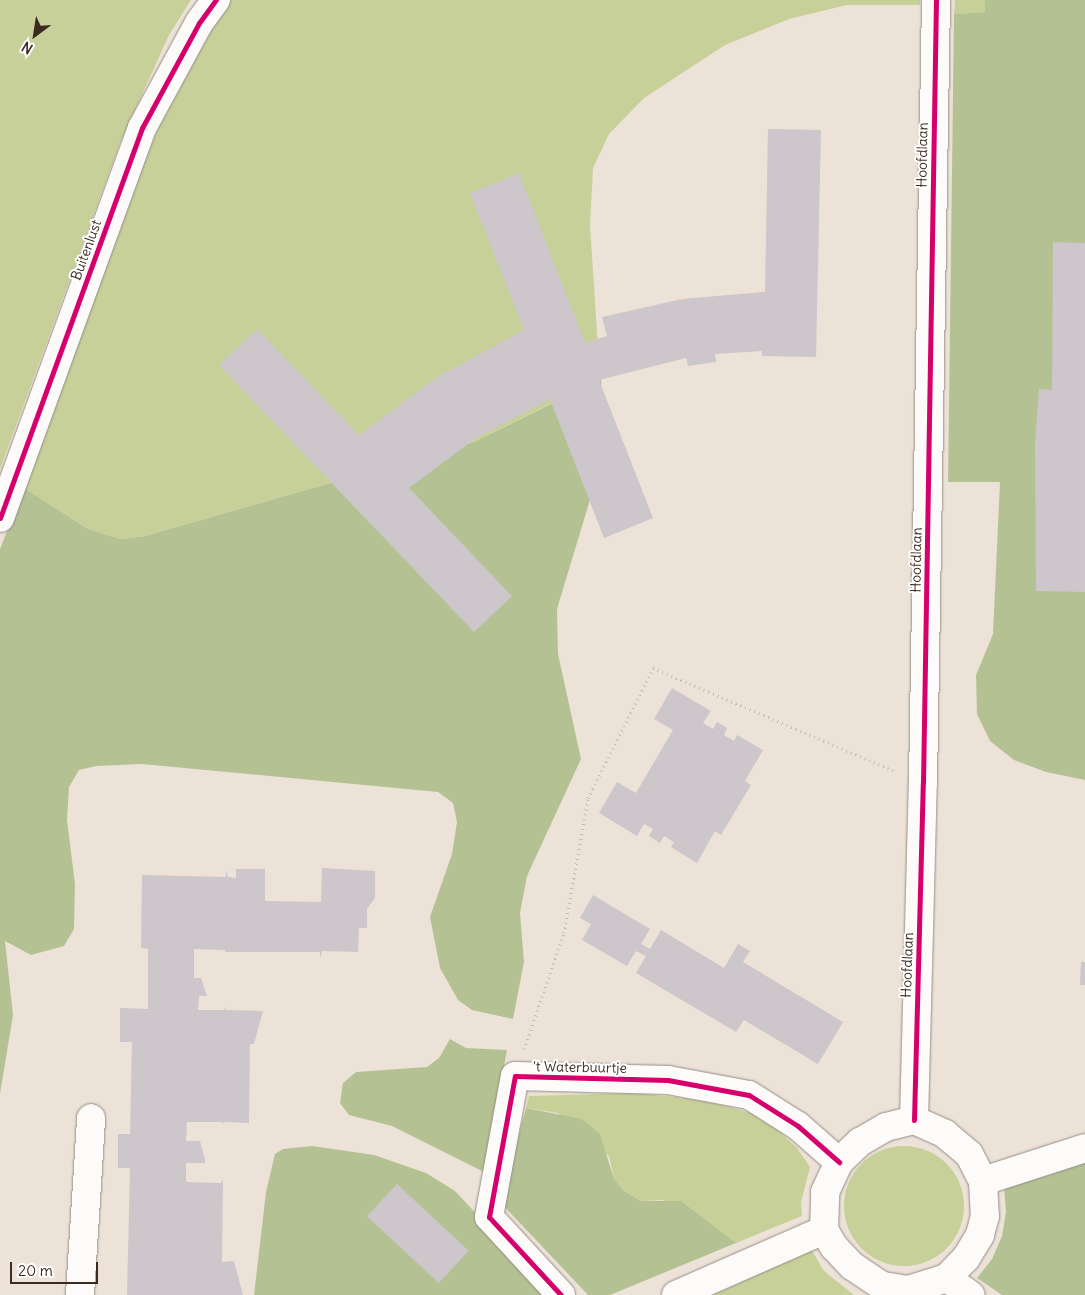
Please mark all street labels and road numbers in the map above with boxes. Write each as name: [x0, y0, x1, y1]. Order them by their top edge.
street label: Hoofdlaan: [913, 122, 931, 188]
street label: Buitenlust: [67, 217, 105, 283]
street label: Hoofdlaan: [907, 527, 925, 593]
street label: Hoofdlaan: [897, 932, 917, 998]
street label: 't Waterbuurtje: [533, 1058, 627, 1076]

